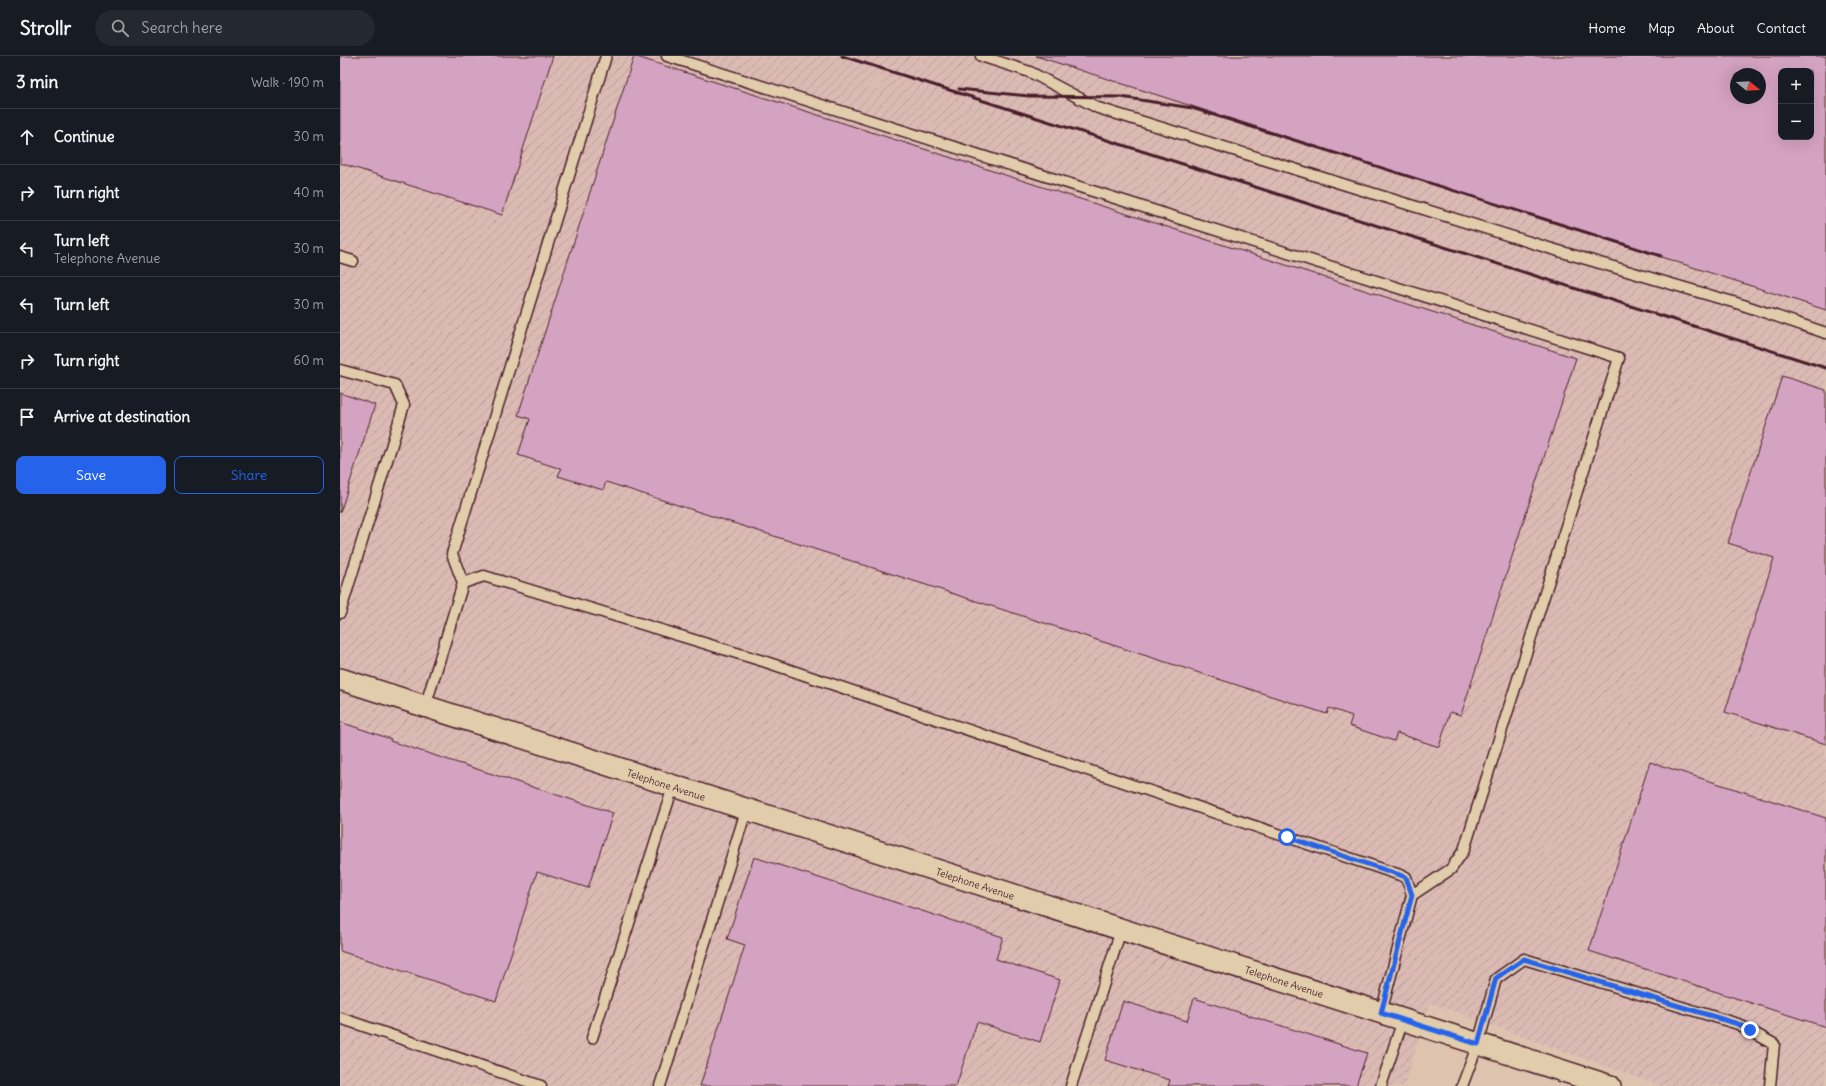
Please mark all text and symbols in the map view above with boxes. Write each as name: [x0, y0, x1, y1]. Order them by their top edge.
search box: [95, 10, 375, 46]
text: Strollr: [20, 16, 71, 40]
icon: search: [109, 17, 131, 39]
text: Search here: [141, 18, 223, 37]
text: Home: [1588, 19, 1626, 37]
text: Map: [1648, 19, 1675, 37]
text: About: [1697, 19, 1735, 37]
text: Contact: [1757, 19, 1806, 37]
north arrow: [1730, 68, 1766, 104]
map controls: [1778, 68, 1814, 140]
button: +: [1778, 68, 1814, 104]
text: 3 min: [16, 71, 58, 93]
text: Walk · 190 m: [251, 74, 324, 91]
button: −: [1778, 104, 1814, 140]
icon: ahead: [16, 126, 38, 148]
text: Continue: [54, 127, 115, 146]
text: 30 m: [294, 128, 324, 145]
icon: right: [16, 182, 38, 204]
text: Turn right: [54, 183, 119, 202]
text: 40 m: [293, 184, 324, 201]
text: Turn left: [54, 231, 109, 250]
icon: left: [16, 238, 38, 260]
text: 30 m: [294, 240, 324, 257]
text: Telephone Avenue: [54, 250, 160, 267]
icon: left: [16, 294, 38, 316]
text: Turn left: [54, 295, 109, 314]
text: 30 m: [294, 296, 324, 313]
icon: right: [16, 350, 38, 372]
text: Turn right: [54, 351, 119, 370]
text: 60 m: [293, 352, 324, 369]
icon: arrive: [16, 406, 38, 428]
text: Arrive at destination: [54, 407, 190, 426]
button: Save: [16, 456, 166, 494]
button: Share: [174, 456, 324, 494]
street label: Telephone Avenue: [625, 766, 707, 804]
route start: [1278, 828, 1296, 846]
street label: Telephone Avenue: [934, 865, 1016, 903]
street label: Telephone Avenue: [1243, 963, 1325, 1001]
route end: [1741, 1021, 1759, 1039]

